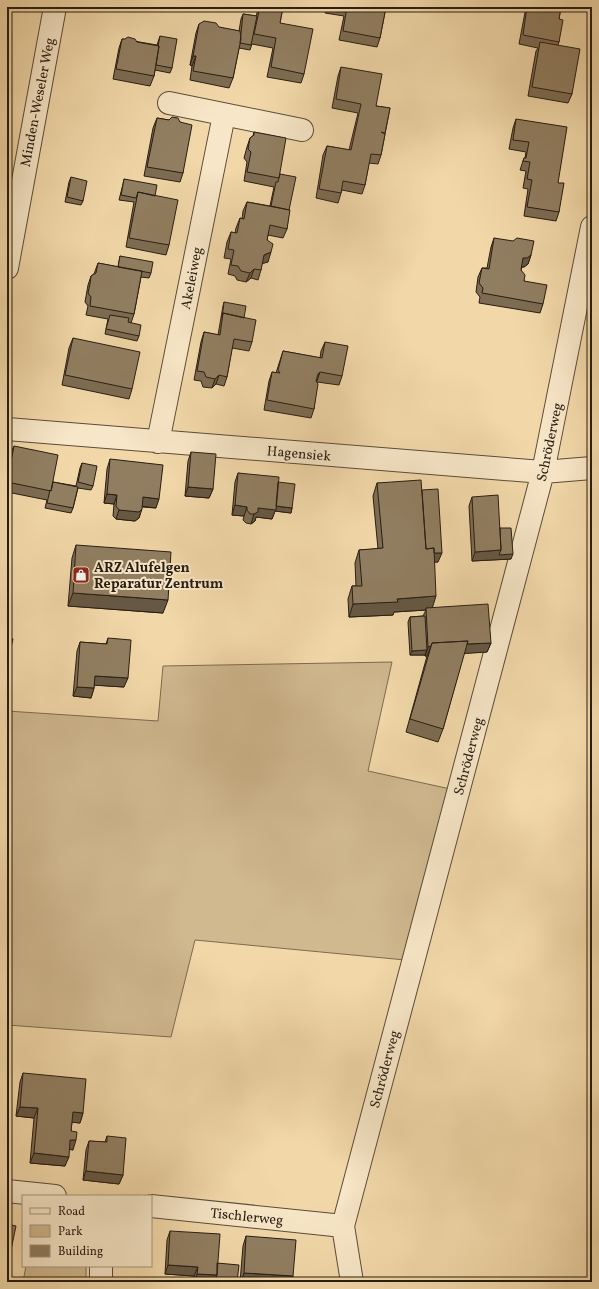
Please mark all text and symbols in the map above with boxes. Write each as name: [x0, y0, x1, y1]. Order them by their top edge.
street label: Minden-Weseler Weg: [17, 36, 60, 169]
street label: Akeleiweg: [177, 245, 208, 311]
street label: Schröderweg: [533, 401, 568, 484]
street label: Hagensiek: [266, 442, 332, 467]
place label: ARZ Alufelgen Reparatur Zentrum: [94, 559, 224, 594]
shop icon: ARZ Alufelgen Reparatur Zentrum: [71, 565, 91, 585]
street label: Schröderweg: [450, 715, 489, 798]
street label: Schröderweg: [366, 1028, 405, 1111]
legend: [22, 1195, 152, 1267]
text: Road: [58, 1204, 85, 1220]
street label: Tischlerweg: [209, 1204, 284, 1231]
text: Park: [58, 1224, 83, 1240]
text: Building: [58, 1244, 103, 1260]

